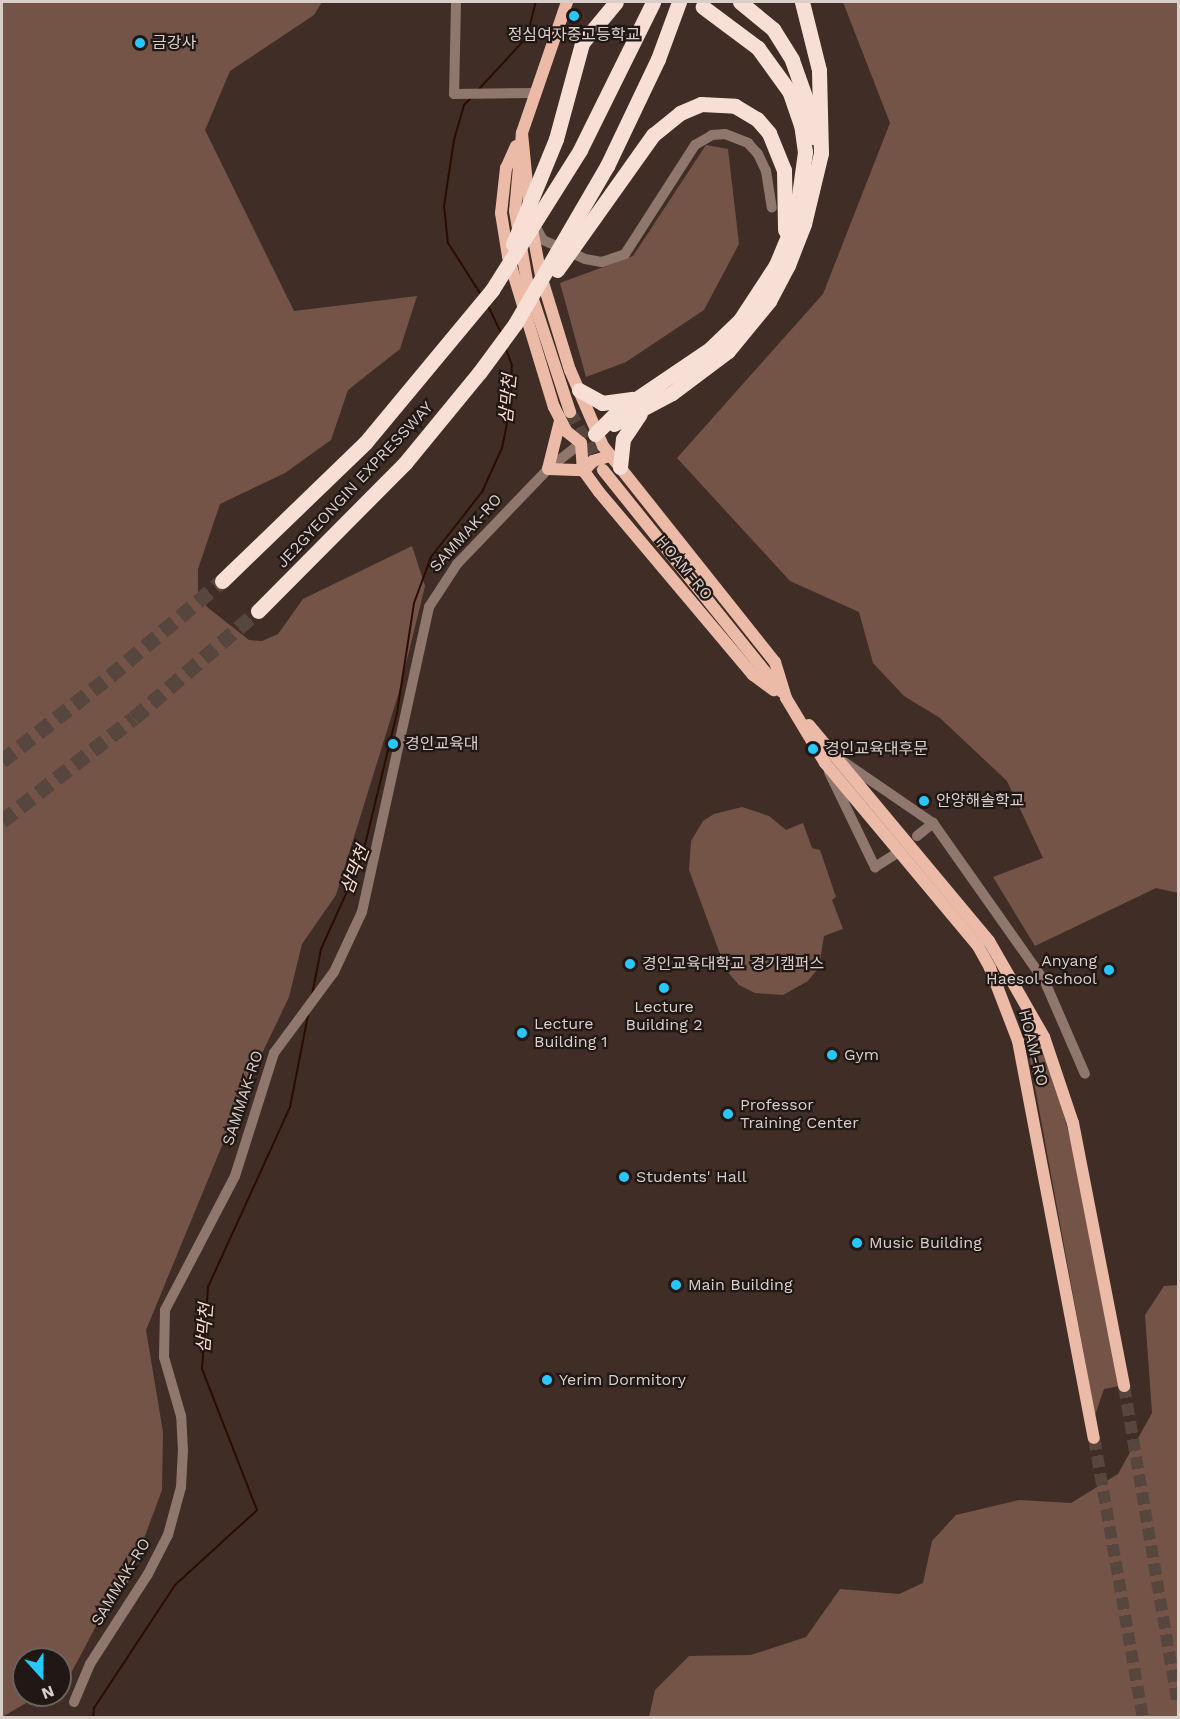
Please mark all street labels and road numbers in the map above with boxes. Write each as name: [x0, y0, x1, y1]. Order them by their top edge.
street label: JE2GYEONGIN EXPRESSWAY: [273, 398, 437, 572]
street label: SAMMAK-RO: [426, 490, 506, 576]
street label: HOAM-RO: [651, 532, 717, 604]
street label: HOAM-RO: [1014, 1008, 1052, 1088]
street label: SAMMAK-RO: [219, 1048, 267, 1148]
street label: SAMMAK-RO: [87, 1535, 155, 1629]

